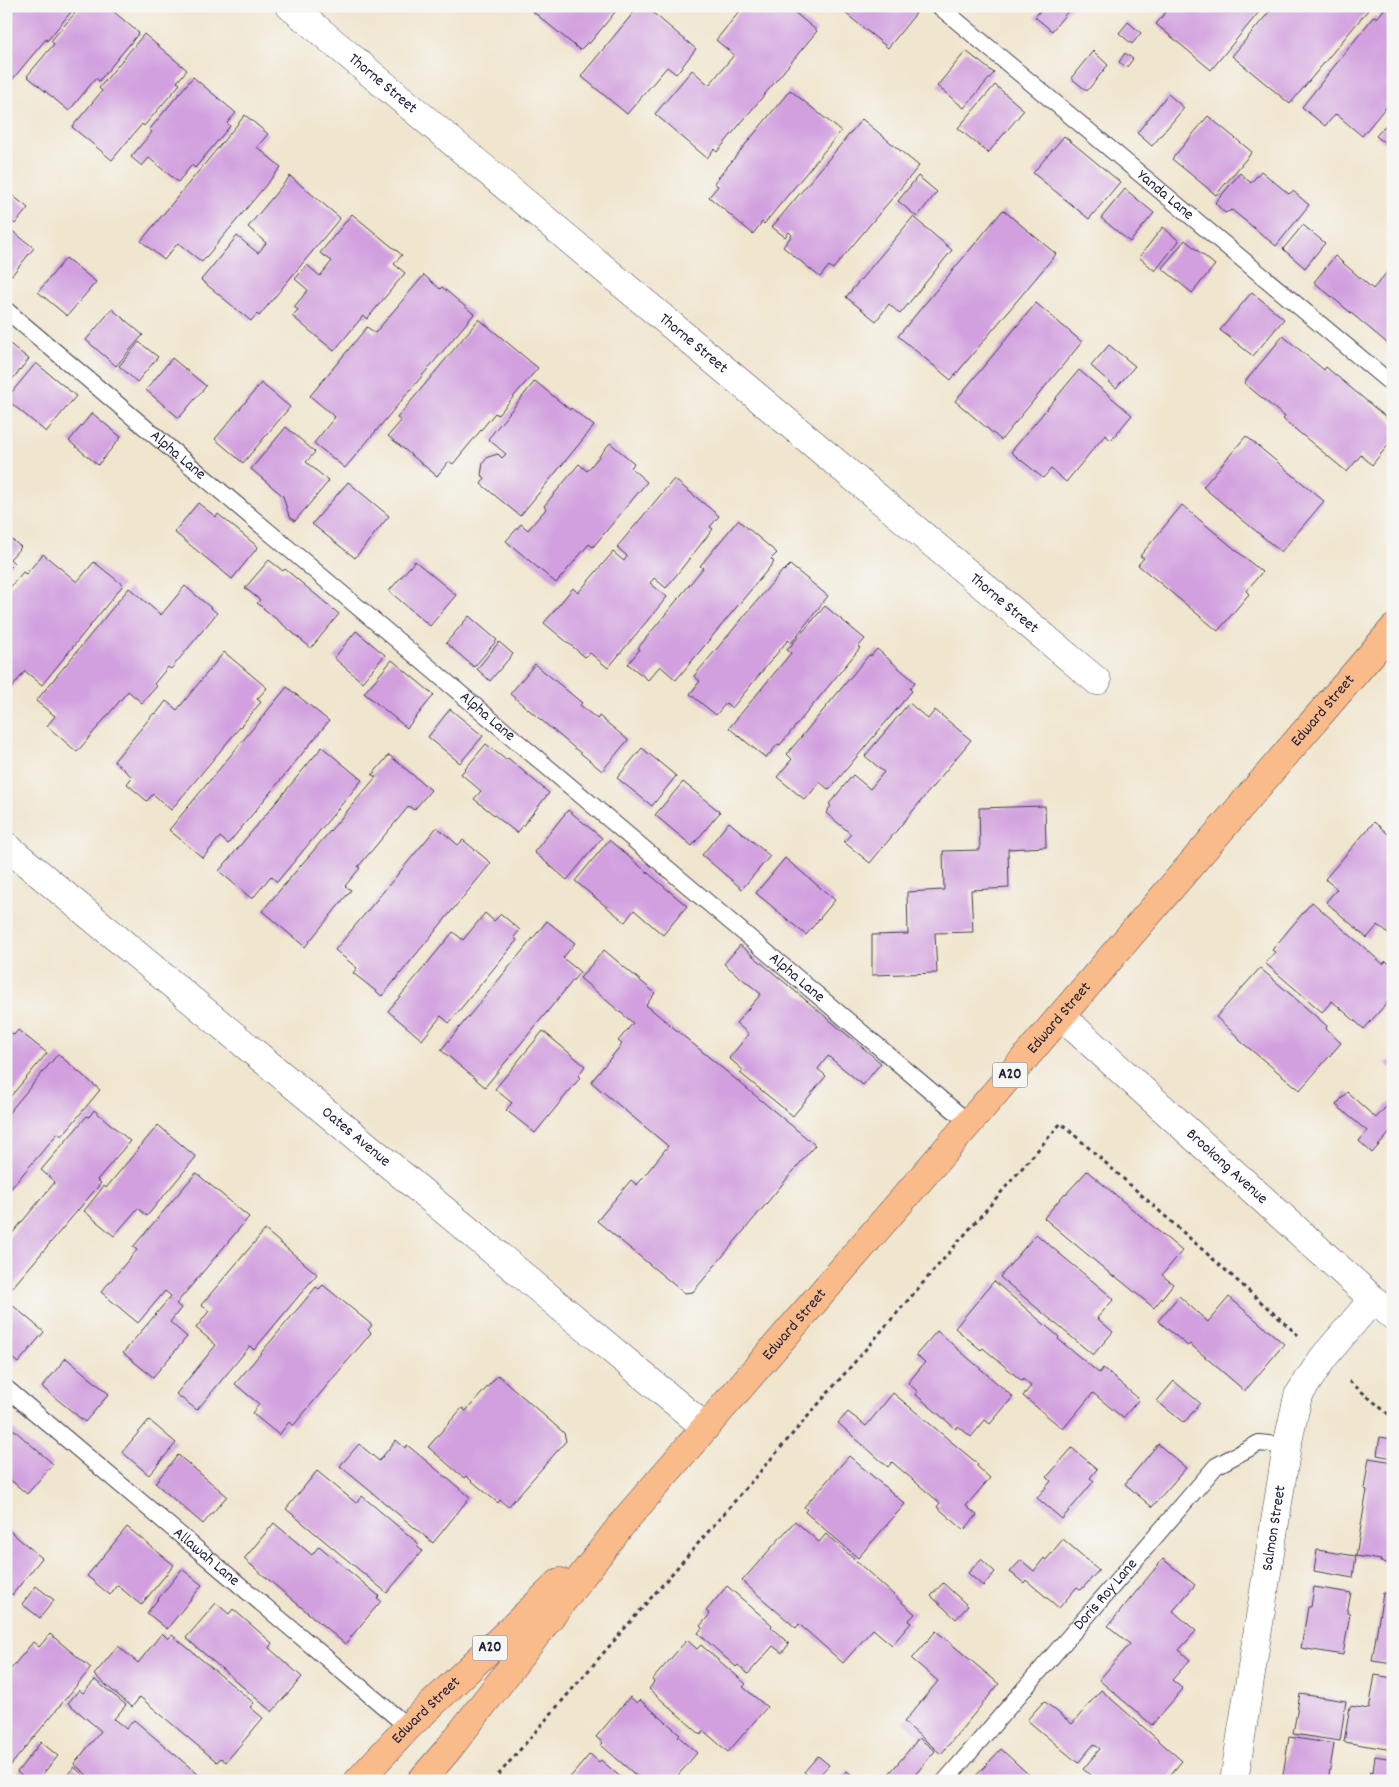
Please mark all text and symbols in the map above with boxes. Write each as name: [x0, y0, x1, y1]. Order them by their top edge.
street label: Thorne Street: [343, 48, 422, 119]
street label: Yanda Lane: [1132, 164, 1199, 226]
street label: Thorne Street: [654, 308, 733, 379]
street label: Alpha Lane: [145, 425, 211, 486]
street label: Thorne Street: [965, 568, 1044, 639]
street label: Edward Street: [1285, 669, 1361, 752]
street label: Alpha Lane: [454, 686, 520, 747]
street label: Alpha Lane: [764, 947, 830, 1008]
street label: Edward Street: [1022, 977, 1097, 1059]
road number: A20: [992, 1062, 1028, 1088]
street label: Oates Avenue: [316, 1101, 396, 1173]
street label: Brookong Avenue: [1181, 1123, 1273, 1210]
street label: Edward Street: [757, 1283, 832, 1366]
street label: Salmon Street: [1256, 1484, 1292, 1573]
street label: Allawah Lane: [168, 1522, 245, 1592]
street label: Doris Roy Lane: [1068, 1554, 1143, 1635]
road number: A20: [472, 1636, 508, 1660]
street label: Edward Street: [386, 1671, 466, 1749]

